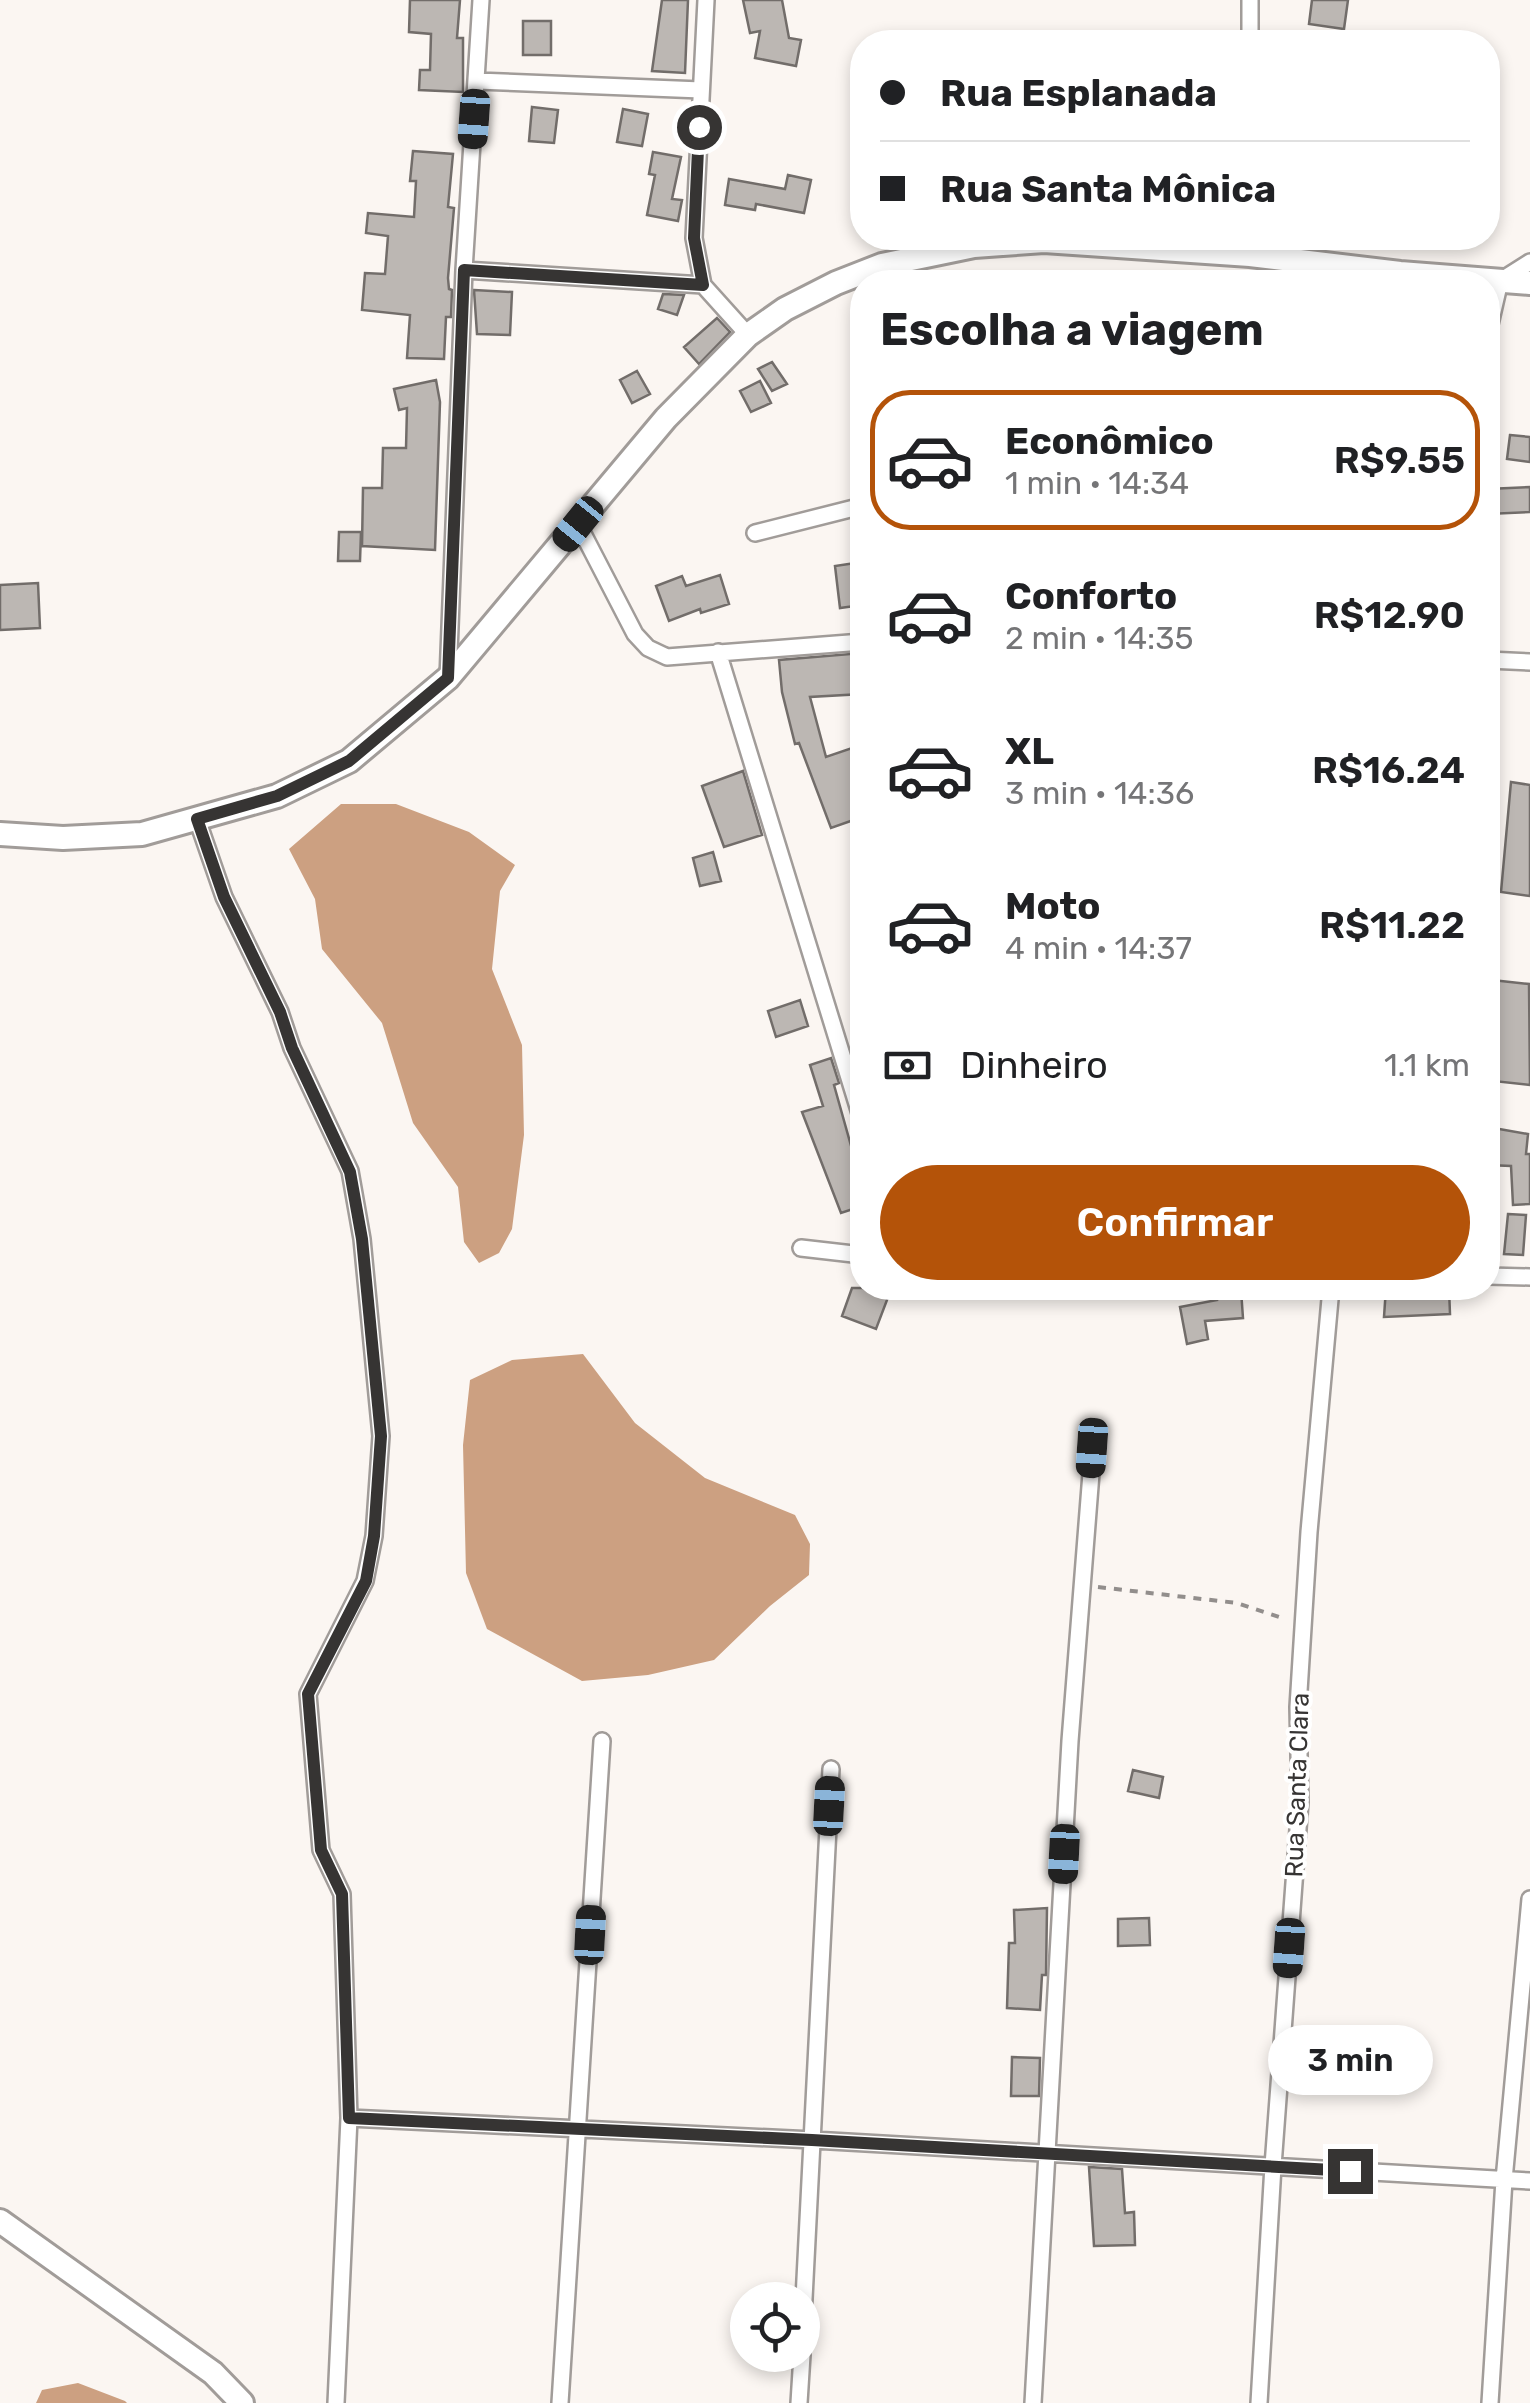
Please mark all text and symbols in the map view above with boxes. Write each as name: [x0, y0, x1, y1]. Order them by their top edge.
text: Rua Esplanada: [940, 70, 1217, 116]
car: [457, 88, 491, 150]
route start: [677, 105, 722, 150]
text: Rua Santa Mônica: [940, 166, 1276, 212]
text: Escolha a viagem: [880, 303, 1264, 356]
icon: car: [885, 415, 975, 505]
text: Econômico: [1005, 418, 1214, 464]
text: R$9.55: [1334, 437, 1465, 483]
text: 1 min · 14:34: [1005, 464, 1189, 502]
car: [547, 491, 609, 557]
icon: car: [885, 570, 975, 660]
text: Conforto: [1005, 573, 1177, 619]
text: R$12.90: [1314, 592, 1465, 638]
text: 2 min · 14:35: [1005, 619, 1193, 657]
icon: car: [885, 725, 975, 815]
text: XL: [1005, 728, 1054, 774]
text: R$16.24: [1312, 747, 1465, 793]
text: 3 min · 14:36: [1005, 774, 1194, 812]
icon: car: [885, 880, 975, 970]
text: Moto: [1005, 883, 1101, 929]
text: R$11.22: [1319, 902, 1465, 948]
text: 4 min · 14:37: [1005, 929, 1192, 967]
icon: cash: [880, 1038, 935, 1093]
text: Dinheiro: [960, 1042, 1108, 1088]
text: 1.1 km: [1384, 1046, 1470, 1084]
button: Confirmar: [880, 1165, 1470, 1280]
car: [1075, 1417, 1109, 1479]
street label: Rua Santa Clara: [1279, 1692, 1315, 1878]
car: [812, 1775, 846, 1837]
car: [1047, 1823, 1081, 1885]
car: [573, 1904, 607, 1966]
car: [1272, 1917, 1306, 1979]
callout: 3 min: [1268, 2026, 1432, 2096]
text: 3 min: [1308, 2041, 1393, 2079]
route end: [1328, 2149, 1373, 2194]
map controls: [730, 2282, 820, 2372]
button: locate: [730, 2282, 820, 2372]

